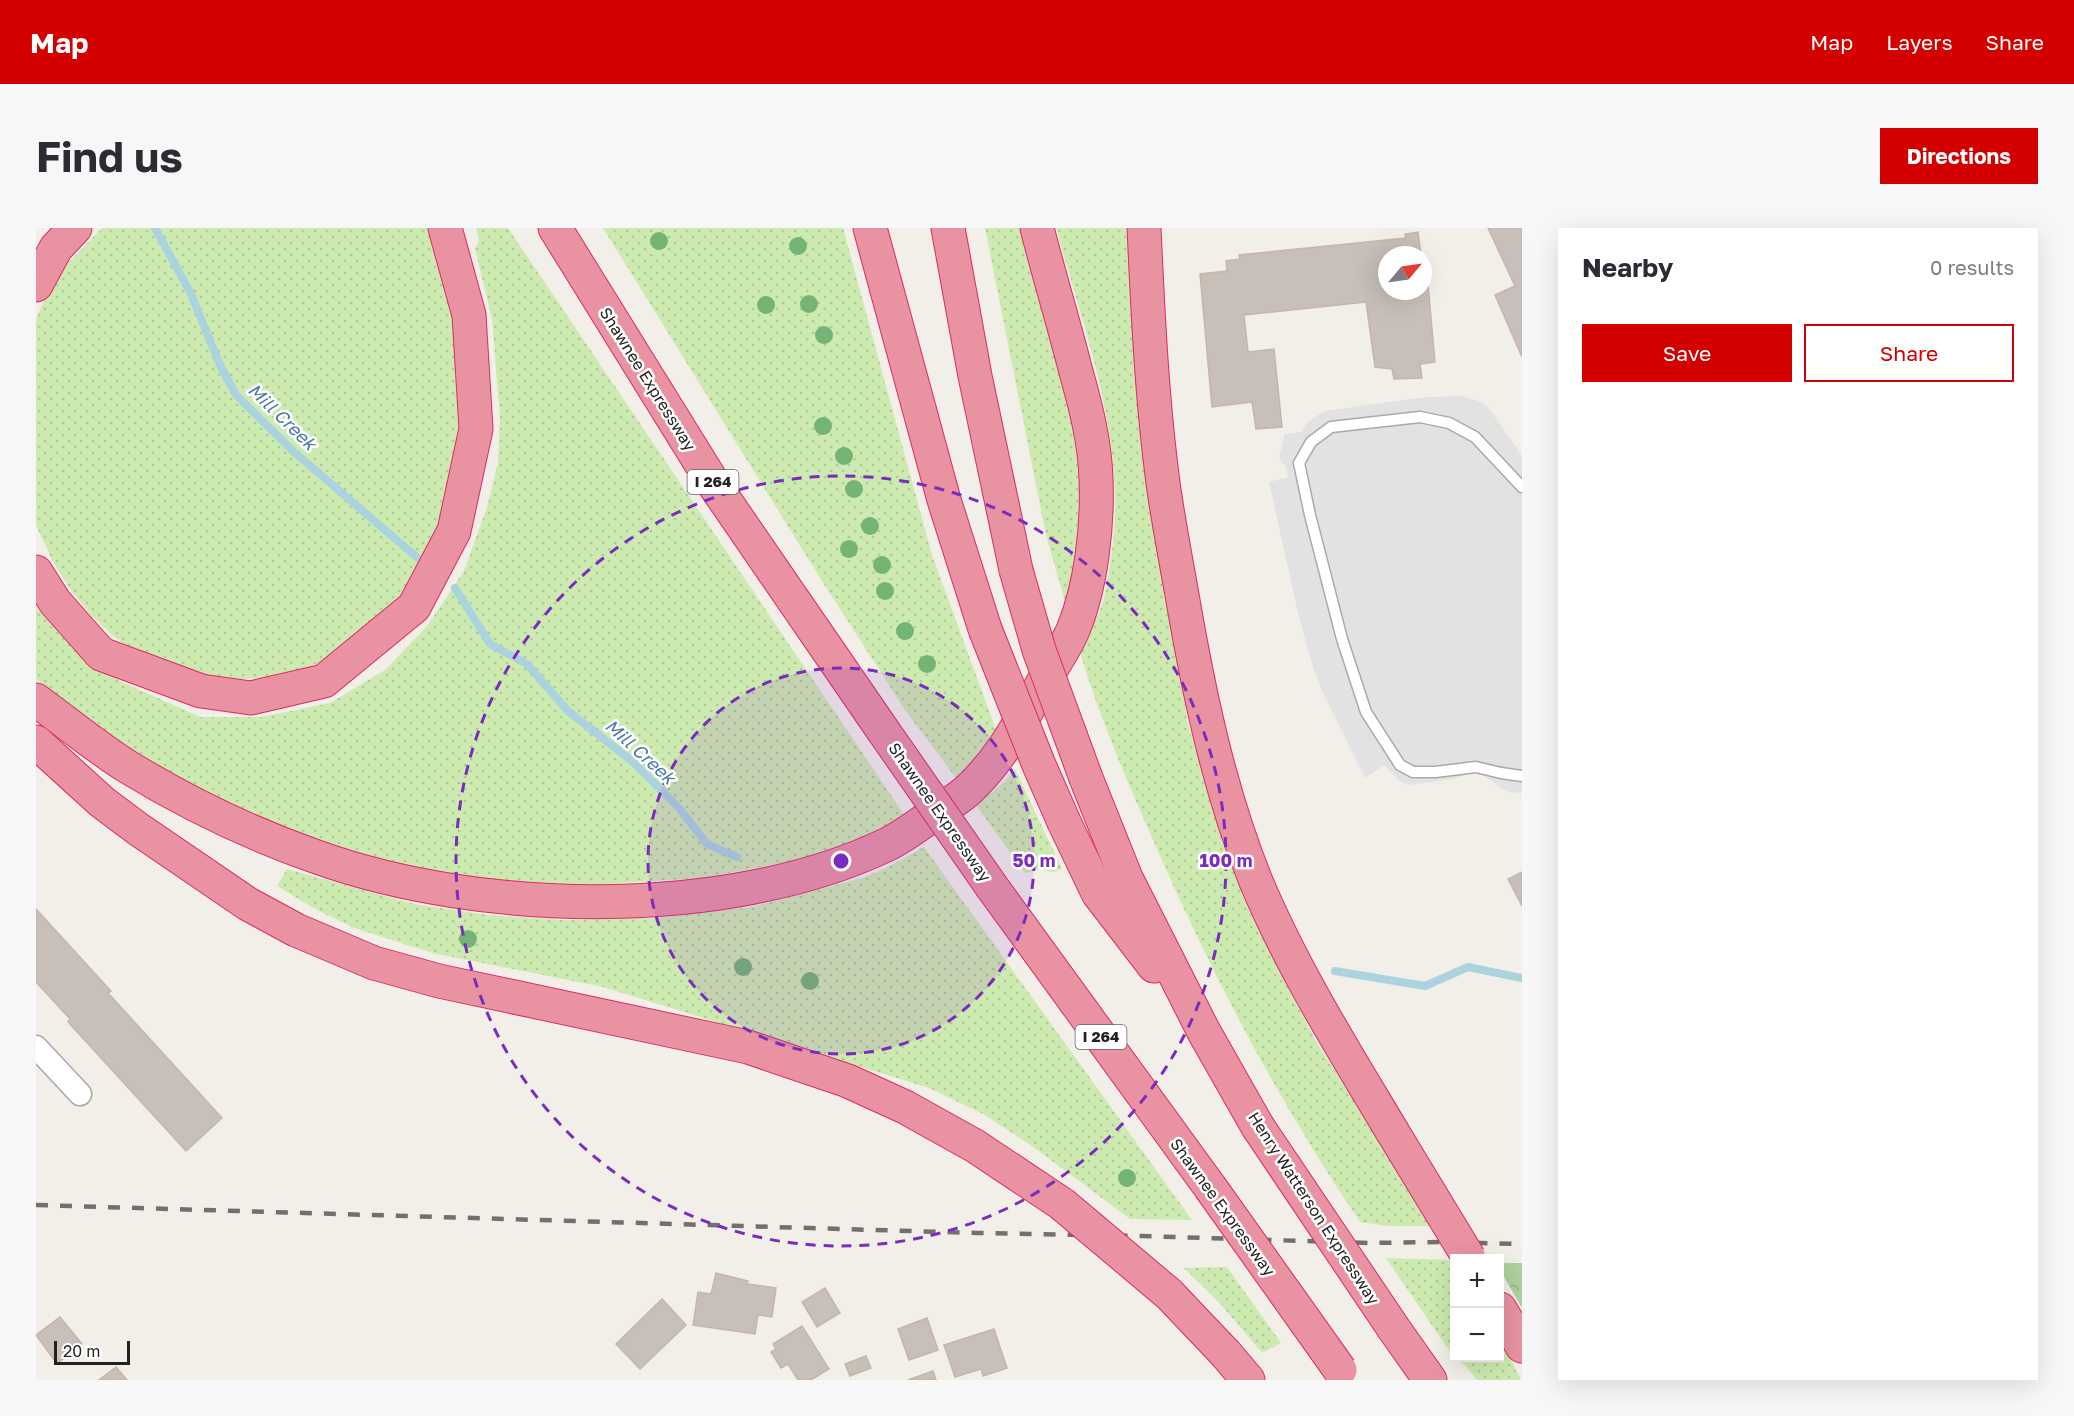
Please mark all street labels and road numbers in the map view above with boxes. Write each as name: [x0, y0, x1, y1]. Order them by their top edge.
street label: Shawnee Expressway: [596, 304, 700, 454]
road number: I 264: [688, 470, 738, 494]
street label: Shawnee Expressway: [884, 739, 996, 885]
road number: I 264: [1076, 1025, 1126, 1049]
street label: Henry Watterson Expressway: [1244, 1108, 1384, 1308]
street label: Shawnee Expressway: [1166, 1134, 1280, 1280]

